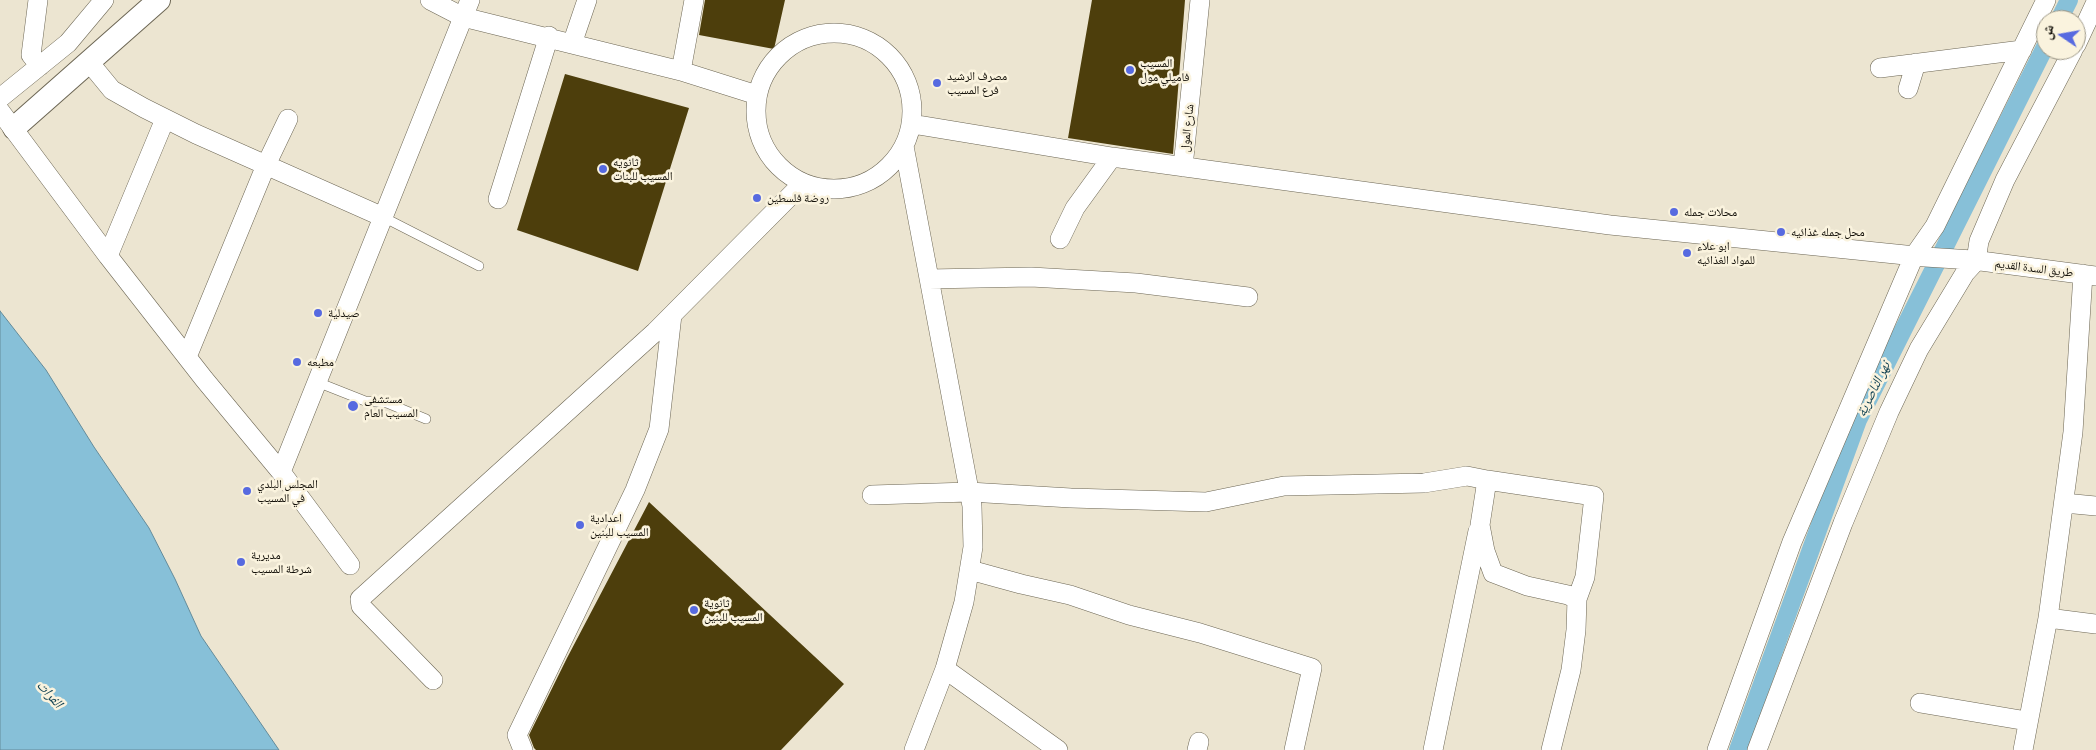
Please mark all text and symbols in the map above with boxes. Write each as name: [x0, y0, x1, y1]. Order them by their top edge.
north arrow: [2036, 10, 2086, 60]
text: ش: [2037, 23, 2057, 41]
place label: المسيب فاميلي مول: [1140, 56, 1190, 84]
marker: المسيب فاميلي مول: [1124, 64, 1136, 76]
place label: مصرف الرشيد فرع المسيب: [947, 69, 1007, 97]
marker: مصرف الرشيد فرع المسيب: [931, 77, 943, 89]
street label: شارع المول: [1177, 103, 1197, 153]
place label: ثانويه المسيب للبنات: [613, 155, 673, 183]
marker: ثانويه المسيب للبنات: [597, 163, 609, 175]
place label: روضة فلسطين: [767, 191, 829, 205]
marker: روضة فلسطين: [751, 192, 763, 204]
place label: محلات جمله: [1684, 205, 1737, 219]
marker: محلات جمله: [1668, 206, 1680, 218]
place label: محل جمله غذائيه: [1791, 225, 1865, 239]
marker: محل جمله غذائيه: [1775, 226, 1787, 238]
place label: ابو علاء للمواد الغذائيه: [1697, 239, 1755, 267]
marker: ابو علاء للمواد الغذائيه: [1681, 247, 1693, 259]
street label: طريق السدة القديم: [1994, 256, 2074, 280]
place label: صيدلية: [328, 306, 360, 320]
marker: صيدلية: [312, 307, 324, 319]
place label: مطبعه: [307, 355, 334, 369]
marker: مطبعه: [291, 356, 303, 368]
water label: نهر الناصرية: [1852, 359, 1894, 419]
place label: مستشفى المسيب العام: [364, 392, 418, 420]
marker: مستشفى المسيب العام: [346, 399, 360, 413]
place label: المجلس البلدي في المسيب: [257, 477, 318, 505]
marker: المجلس البلدي في المسيب: [241, 485, 253, 497]
place label: اعدادية المسيب للبنين: [590, 511, 649, 539]
marker: اعدادية المسيب للبنين: [574, 519, 586, 531]
place label: مديرية شرطة المسيب: [251, 548, 312, 576]
marker: مديرية شرطة المسيب: [235, 556, 247, 568]
place label: ثانوية المسيب للبنين: [704, 596, 763, 624]
marker: ثانوية المسيب للبنين: [688, 604, 700, 616]
water label: الفرات: [33, 677, 67, 711]

